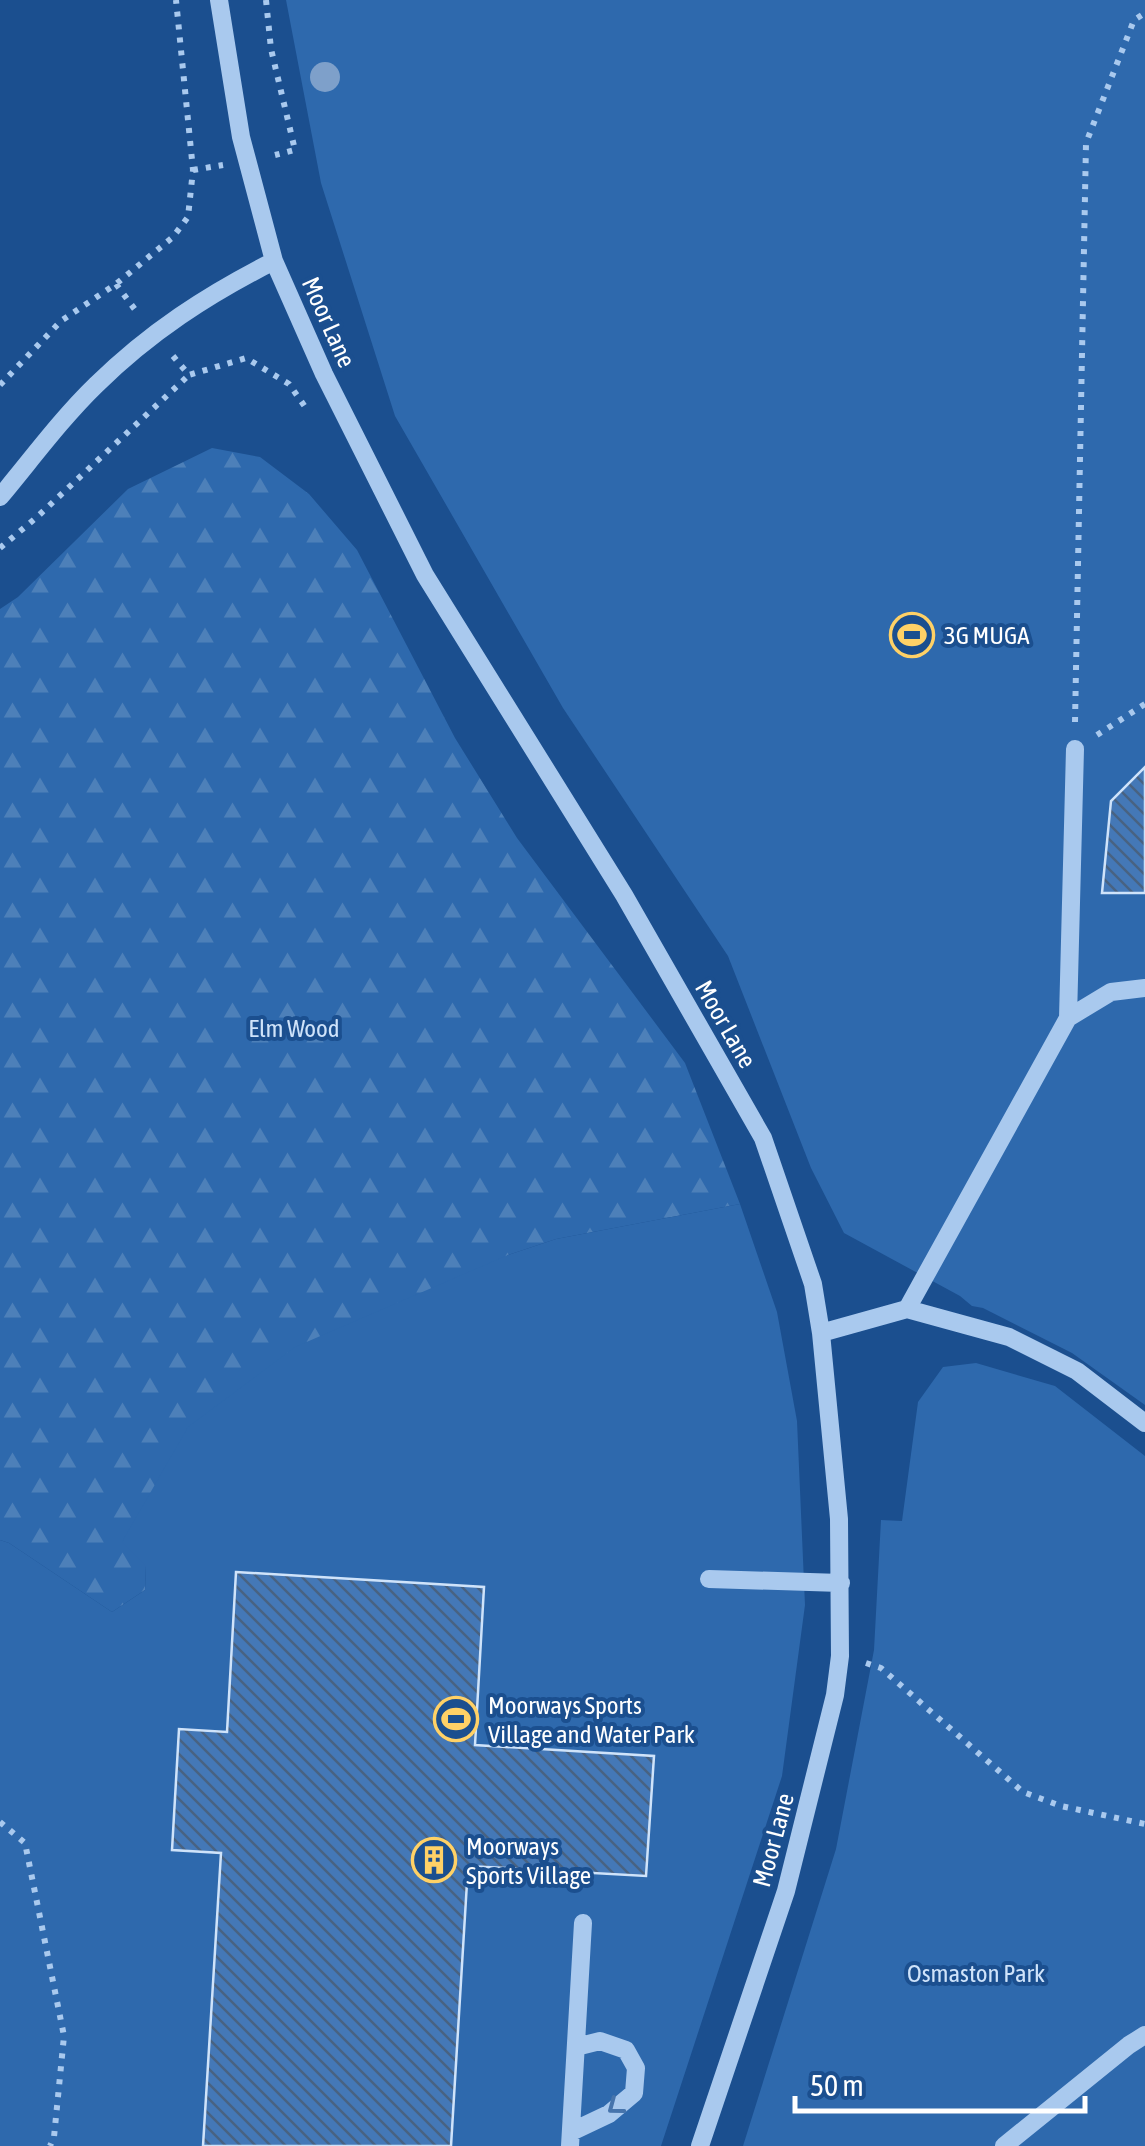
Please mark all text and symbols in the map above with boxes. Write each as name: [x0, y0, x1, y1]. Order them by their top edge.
street label: Moor Lane: [297, 273, 361, 371]
sports icon: 3G MUGA: [889, 612, 935, 658]
place label: 3G MUGA: [944, 621, 1030, 649]
street label: Moor Lane: [690, 976, 762, 1072]
park label: Elm Wood: [248, 1014, 340, 1042]
place label: Moorways Sports Village and Water Park: [488, 1691, 695, 1748]
sports icon: Moorways Sports Village and Water Park: [433, 1696, 479, 1742]
street label: Moor Lane: [747, 1790, 799, 1890]
place label: Moorways Sports Village: [466, 1832, 591, 1889]
building icon: Moorways Sports Village: [411, 1837, 457, 1883]
park label: Osmaston Park: [907, 1959, 1045, 1987]
scale bar: [795, 2051, 1085, 2113]
text: 50 m: [810, 2068, 864, 2102]
one-way arrow: [608, 2095, 626, 2112]

